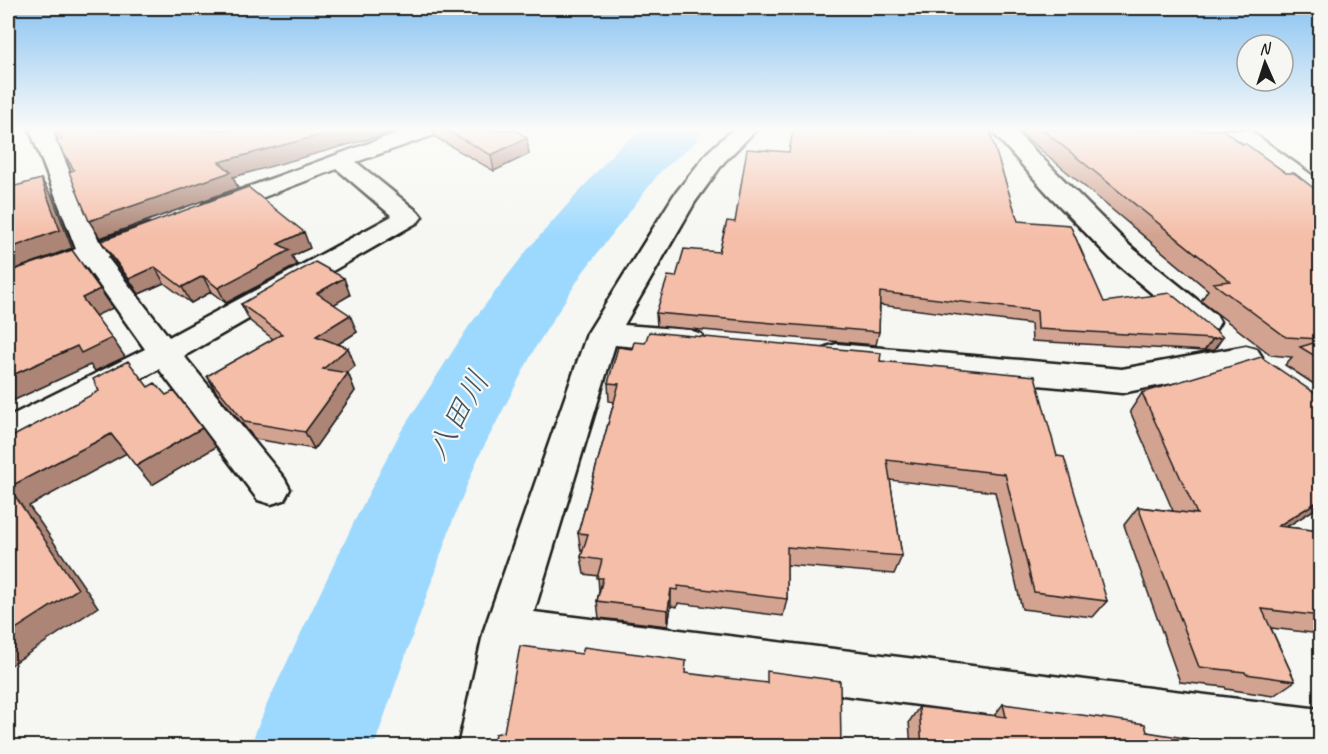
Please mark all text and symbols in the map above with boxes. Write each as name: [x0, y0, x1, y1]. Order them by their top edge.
north arrow: [1235, 33, 1295, 93]
text: N: [1259, 39, 1273, 59]
water label: 八田川: [416, 363, 499, 467]

